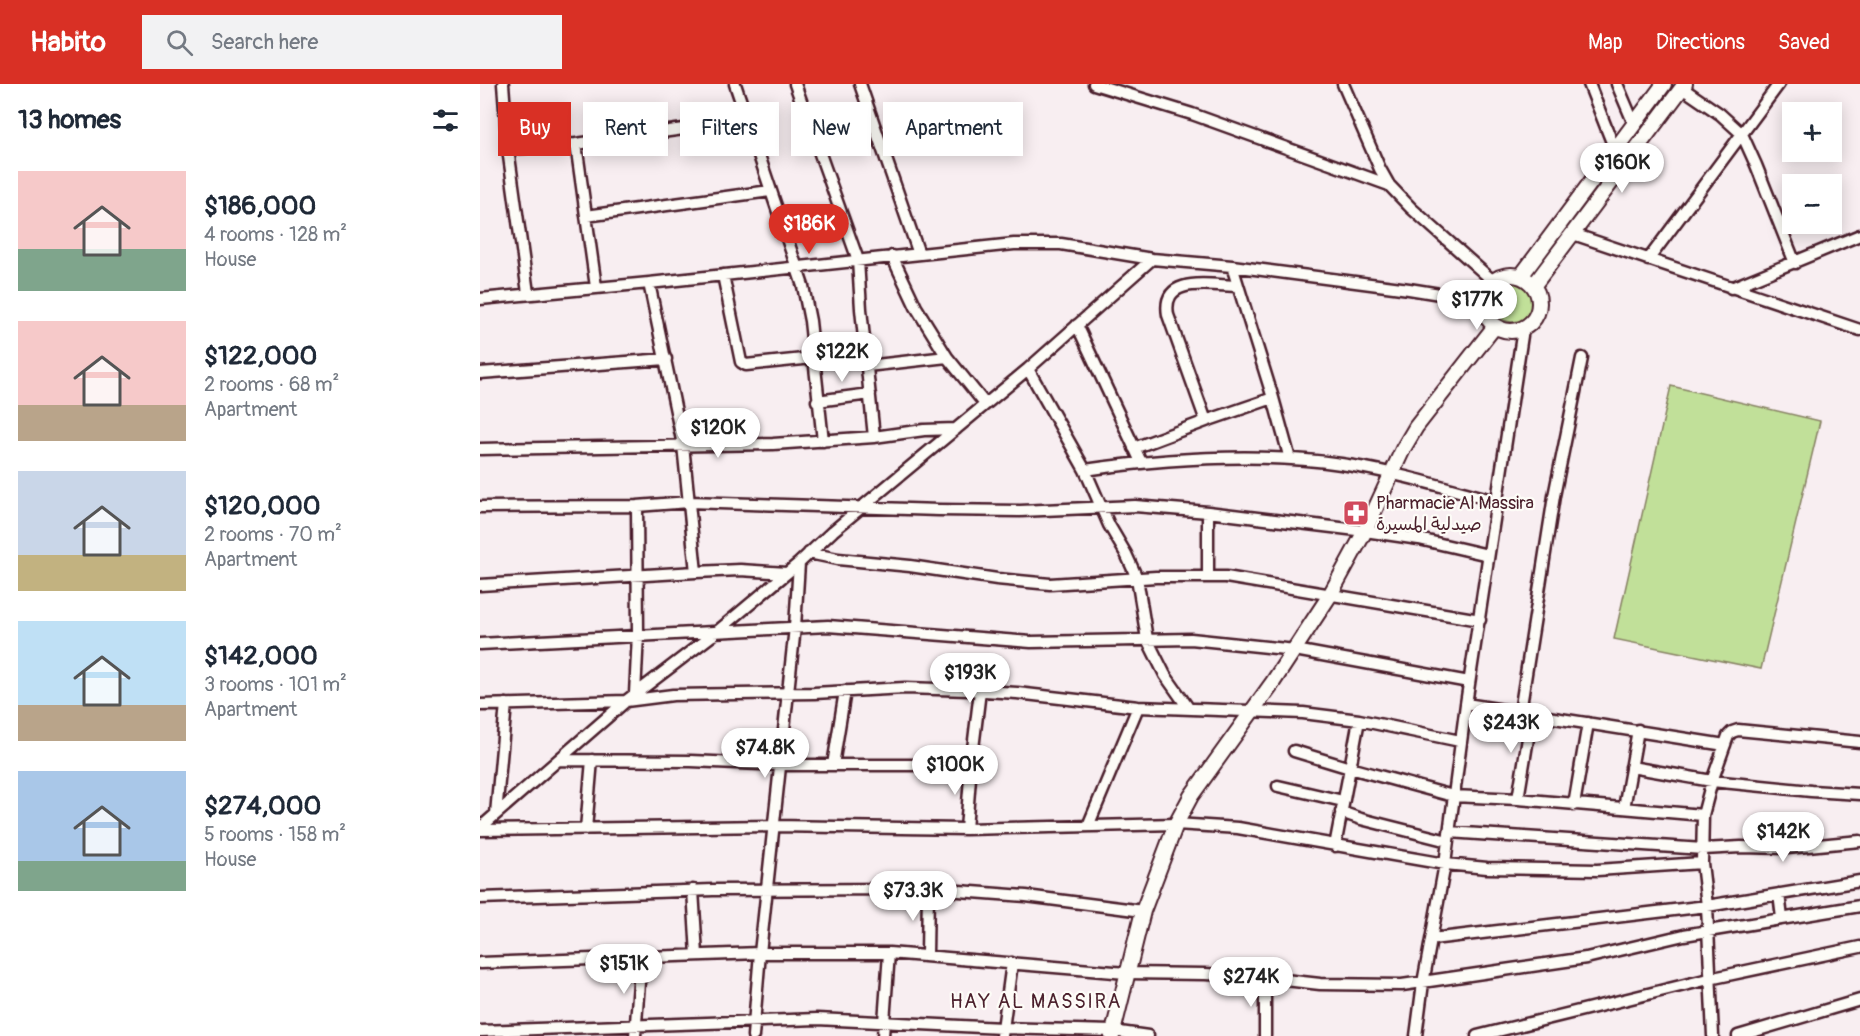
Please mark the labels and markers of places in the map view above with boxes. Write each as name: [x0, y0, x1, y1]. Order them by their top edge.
pin: $160K: [1580, 143, 1664, 194]
pin: $186K: [767, 204, 851, 255]
pin: $177K: [1435, 280, 1519, 331]
pin: $122K: [800, 332, 884, 383]
pin: $120K: [676, 408, 760, 459]
place label: Pharmacie Al Massira صيدلية المسيرة: [1376, 492, 1534, 536]
pharmacy icon: Pharmacie Al Massira صيدلية المسيرة: [1341, 498, 1371, 528]
pin: $193K: [928, 653, 1012, 704]
pin: $243K: [1469, 703, 1553, 754]
pin: $74.8K: [716, 728, 814, 779]
pin: $100K: [913, 745, 997, 796]
pin: $142K: [1741, 812, 1825, 863]
pin: $73.3K: [864, 871, 962, 922]
pin: $151K: [582, 944, 666, 995]
pin: $274K: [1209, 957, 1293, 1008]

